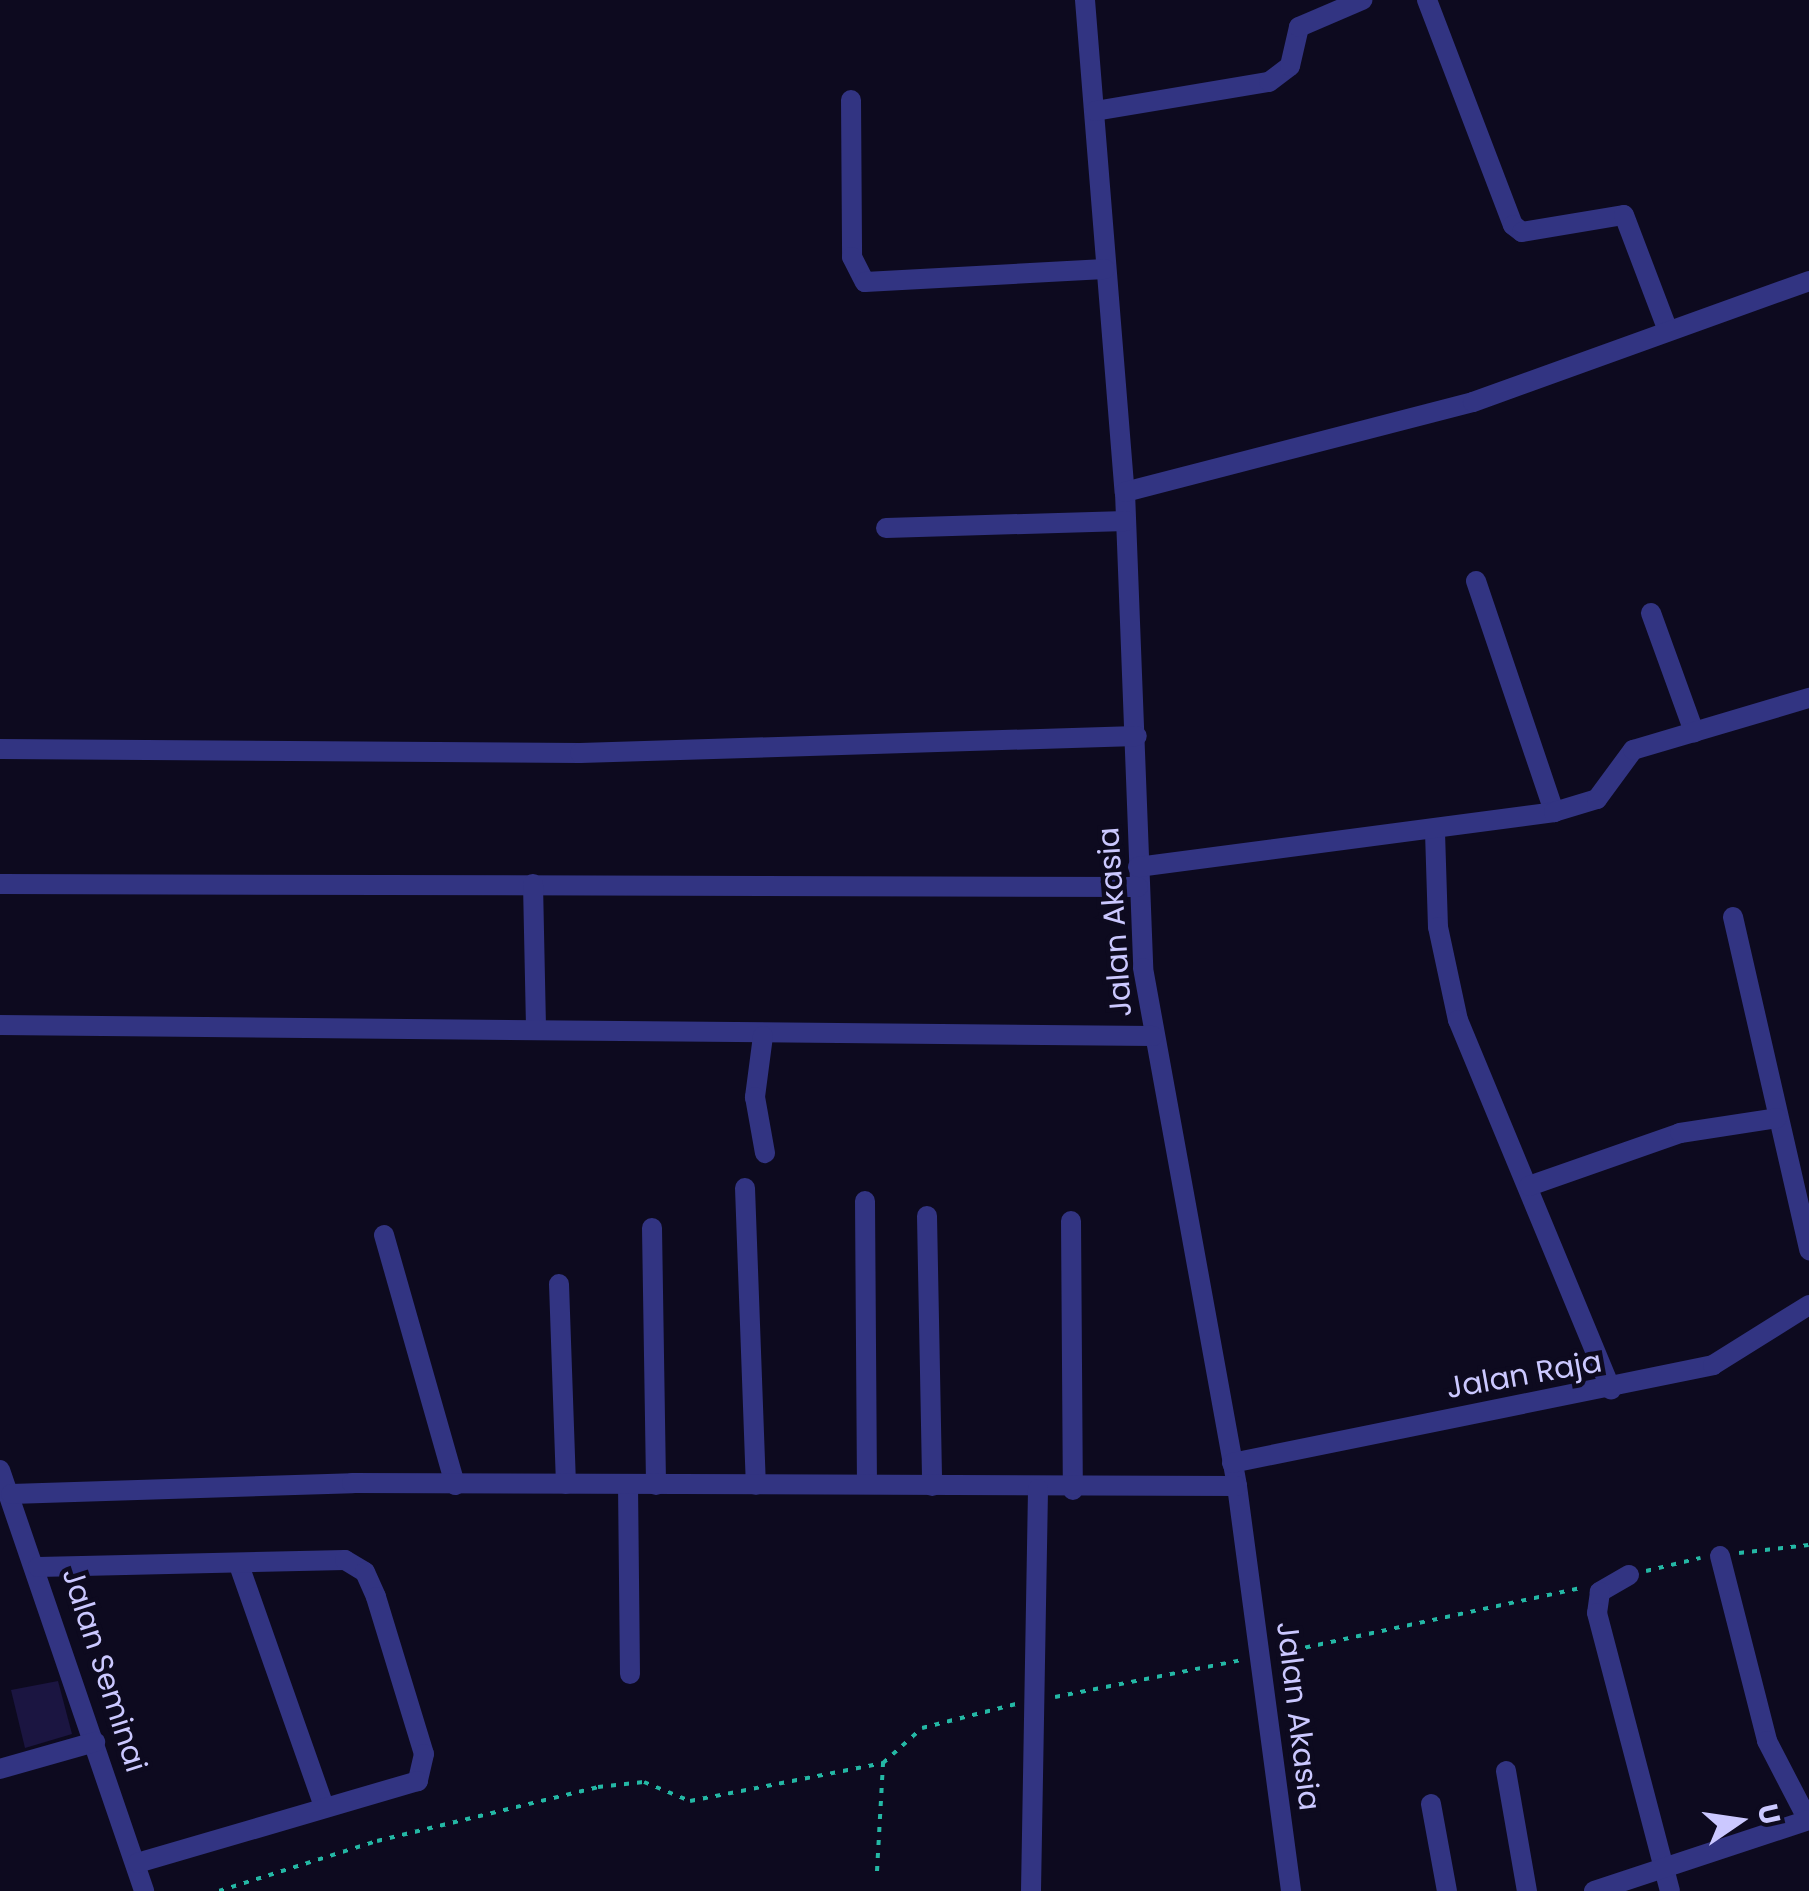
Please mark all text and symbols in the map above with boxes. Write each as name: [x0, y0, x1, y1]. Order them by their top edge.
street label: Jalan Akasia: [1090, 826, 1140, 1018]
street label: Jalan Raja: [1443, 1344, 1605, 1406]
street label: Jalan Seminai: [54, 1563, 154, 1777]
street label: Jalan Akasia: [1269, 1619, 1327, 1813]
north arrow: [1689, 1771, 1789, 1871]
text: U: [1747, 1800, 1790, 1828]

